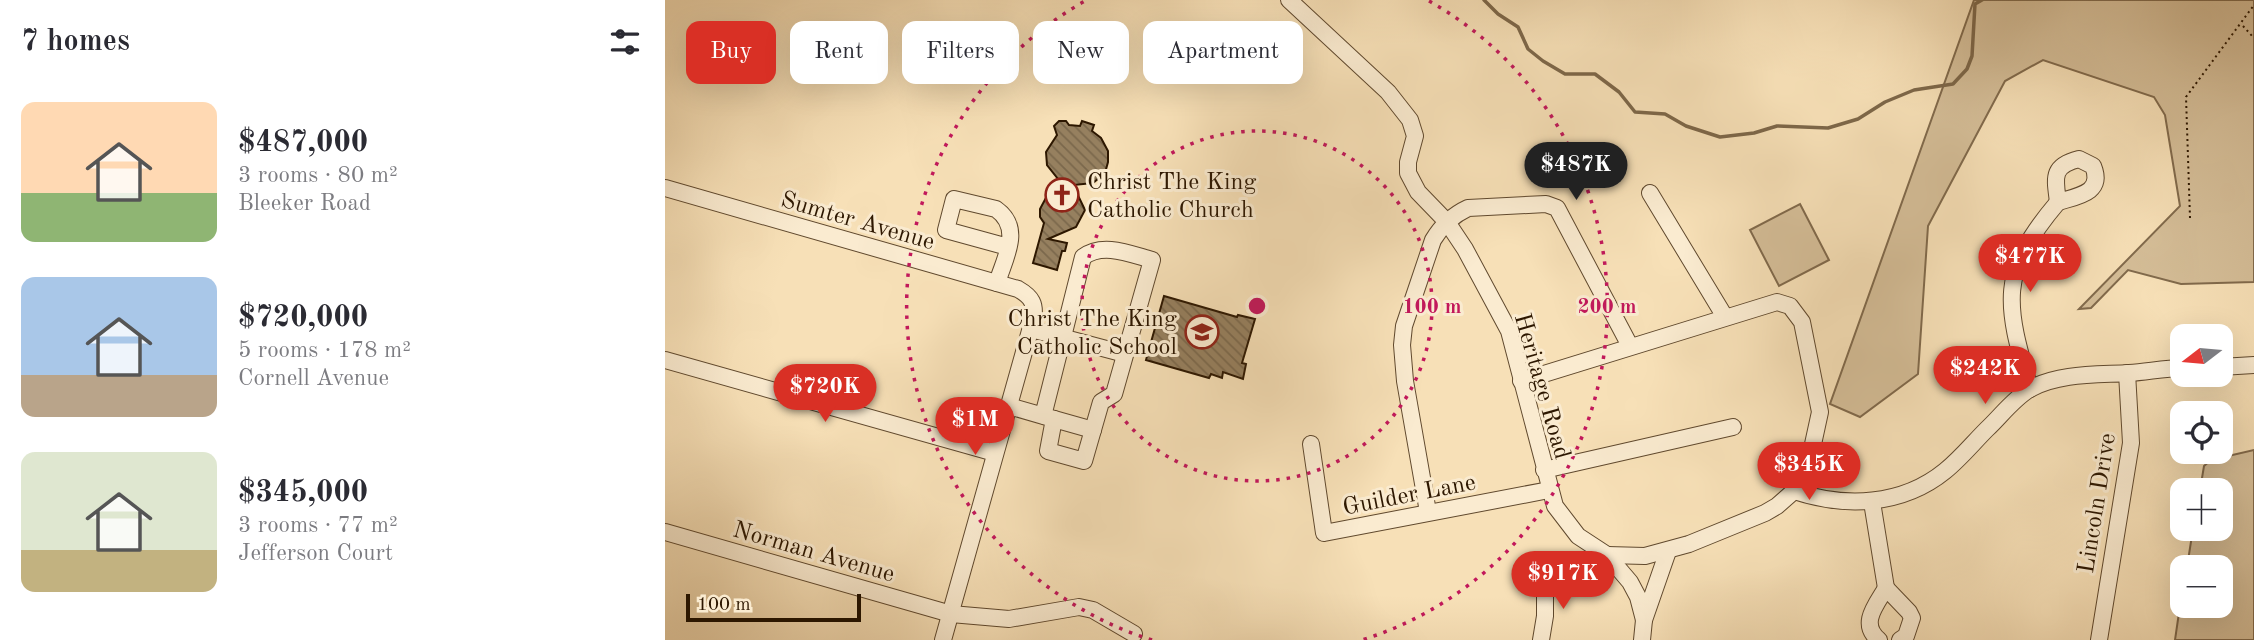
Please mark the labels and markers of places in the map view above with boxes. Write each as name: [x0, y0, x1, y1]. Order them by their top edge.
pin: $487K: [1527, 142, 1625, 202]
place label: Christ The King Catholic Church: [1087, 171, 1257, 223]
church icon: Christ The King Catholic Church: [1043, 176, 1081, 214]
pin: $477K: [1981, 234, 2079, 294]
centre of rings: [1245, 294, 1269, 318]
place label: Christ The King Catholic School: [1008, 308, 1177, 360]
school or university icon: Christ The King Catholic School: [1183, 313, 1221, 351]
pin: $242K: [1936, 346, 2034, 406]
pin: $720K: [776, 364, 874, 424]
pin: $1M: [941, 398, 1009, 457]
pin: $345K: [1760, 442, 1858, 502]
pin: $917K: [1514, 552, 1612, 611]

